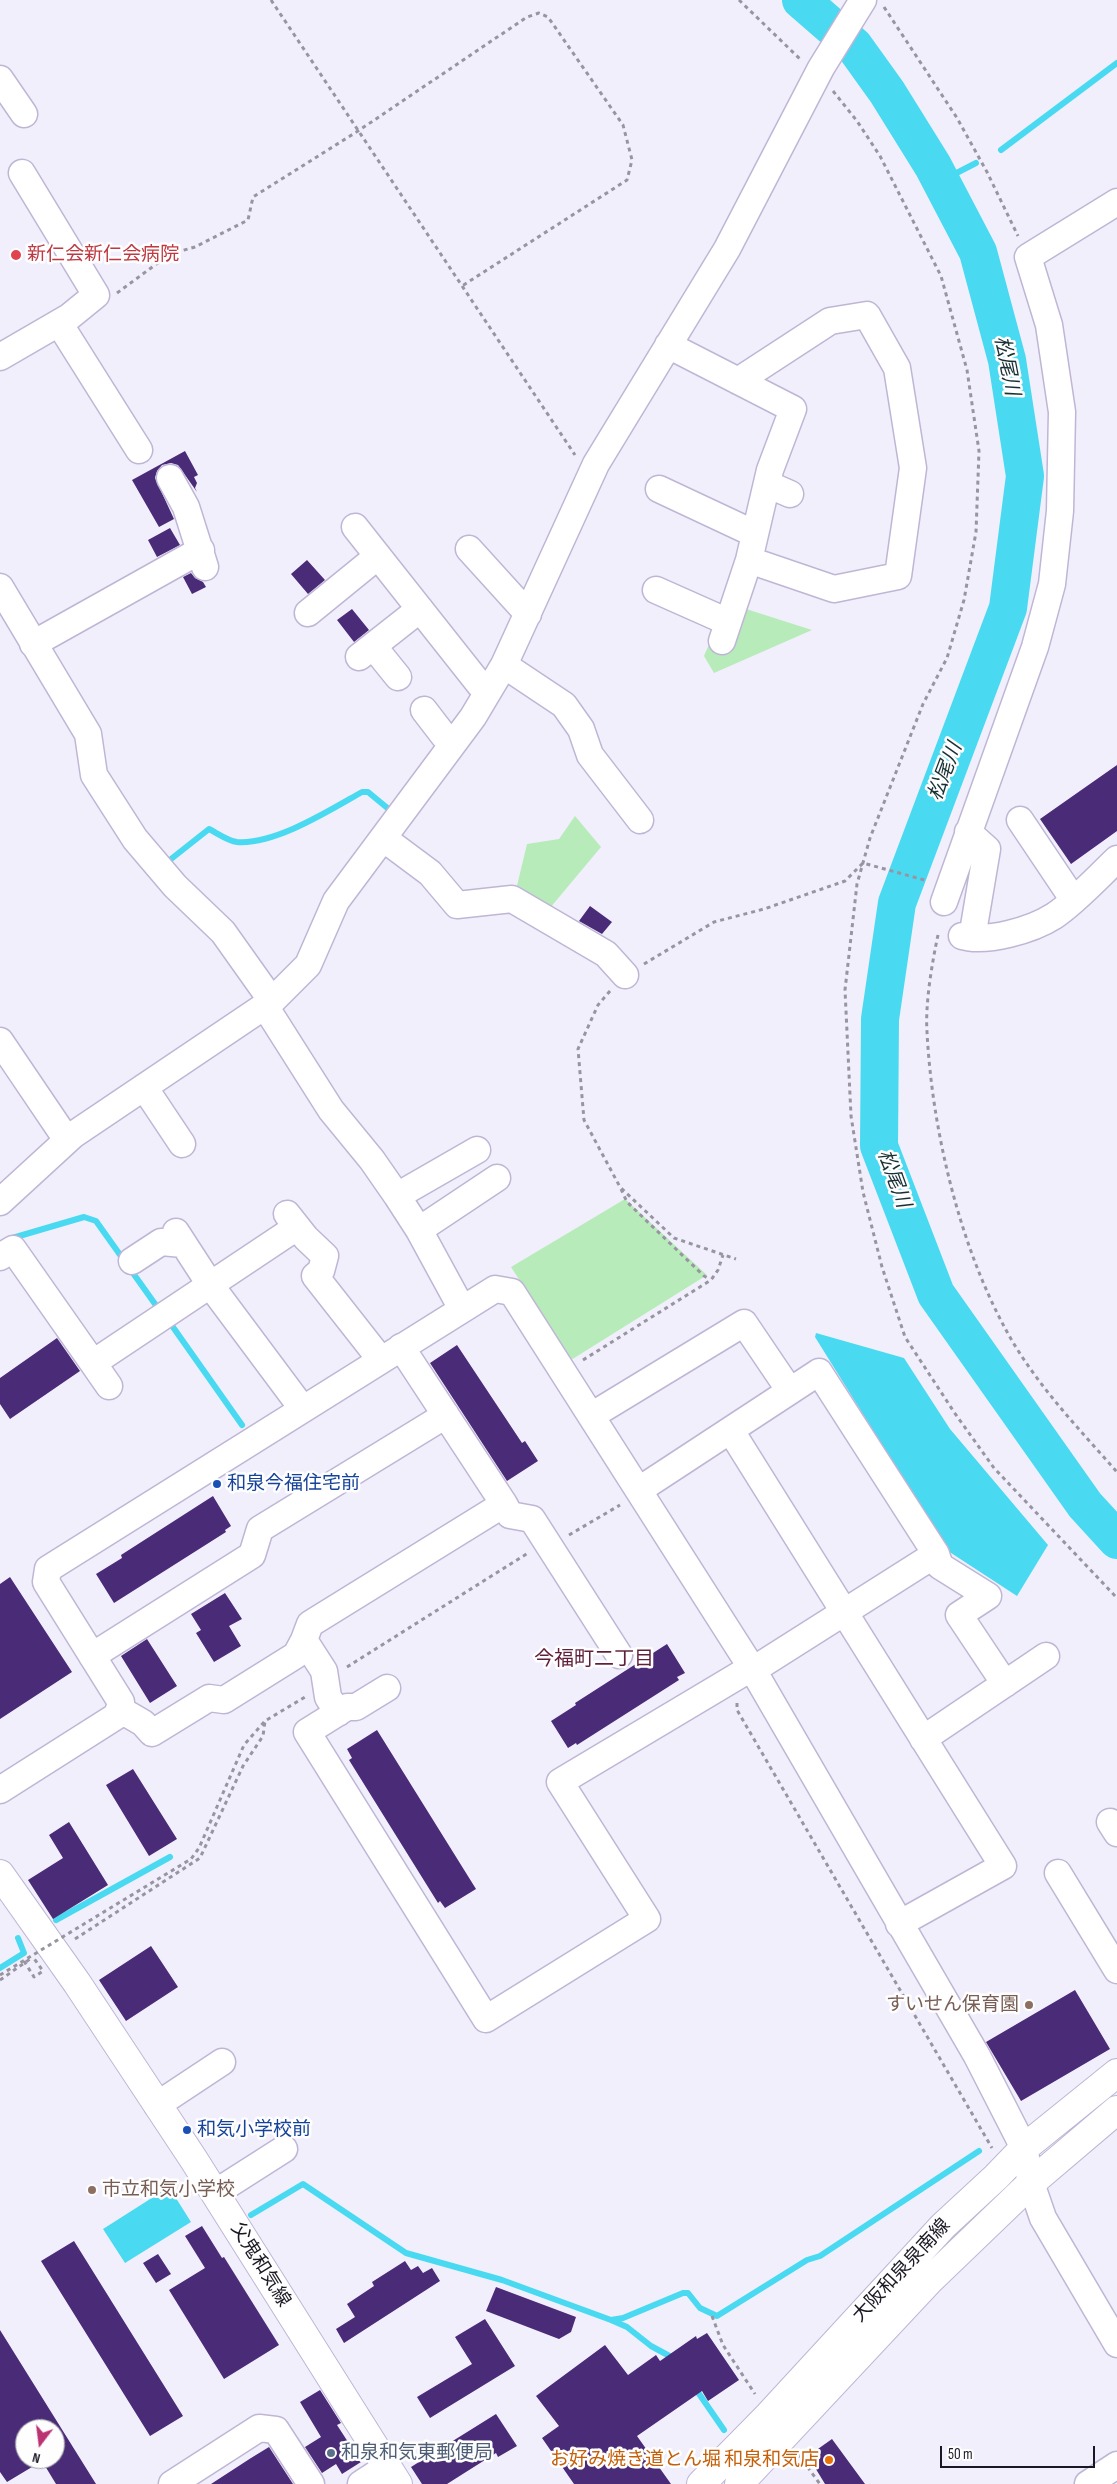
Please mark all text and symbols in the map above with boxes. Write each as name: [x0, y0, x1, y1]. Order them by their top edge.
place label: 新仁会新仁会病院: [27, 244, 179, 266]
marker: 新仁会新仁会病院: [9, 248, 23, 262]
water label: 松尾川: [988, 334, 1024, 398]
water label: 松尾川: [924, 740, 968, 804]
water label: 松尾川: [871, 1147, 915, 1211]
place label: 和泉今福住宅前: [227, 1473, 360, 1495]
marker: 和泉今福住宅前: [211, 1478, 223, 1490]
district label: 今福町二丁目: [534, 1648, 654, 1672]
place label: すいせん保育園: [886, 1994, 1019, 2016]
marker: すいせん保育園: [1023, 1999, 1035, 2011]
place label: 和気小学校前: [197, 2119, 311, 2141]
marker: 和気小学校前: [181, 2124, 193, 2136]
place label: 市立和気小学校: [102, 2179, 235, 2201]
marker: 市立和気小学校: [86, 2184, 98, 2196]
street label: 大阪和泉泉南線: [848, 2215, 956, 2327]
street label: 父鬼和気線: [225, 2219, 295, 2311]
north arrow: [15, 2419, 65, 2469]
scale bar: [942, 2436, 1097, 2468]
place label: 和泉和気東郵便局: [341, 2442, 493, 2464]
text: 50 m: [948, 2445, 973, 2464]
marker: 和泉和気東郵便局: [325, 2447, 337, 2459]
text: N: [30, 2449, 42, 2467]
place label: お好み焼き道とん堀 和泉和気店: [550, 2449, 819, 2471]
marker: お好み焼き道とん堀 和泉和気店: [823, 2454, 835, 2466]

